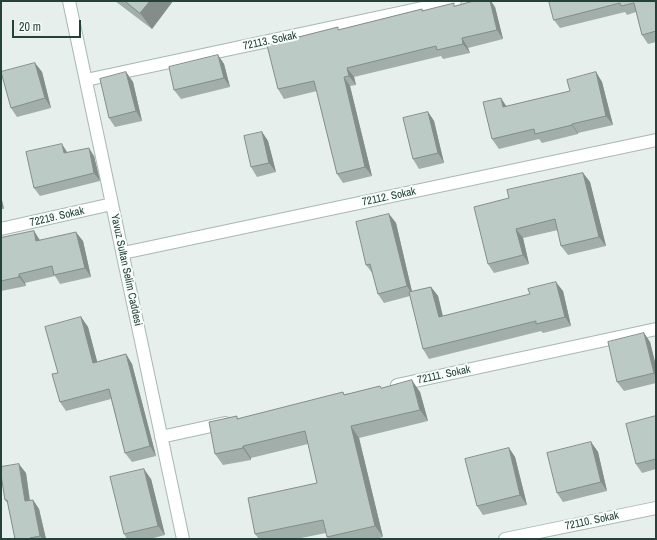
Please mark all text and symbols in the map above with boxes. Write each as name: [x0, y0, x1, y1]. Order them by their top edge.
scale bar: [14, 12, 83, 38]
text: 20 m: [19, 19, 41, 35]
street label: 72113. Sokak: [242, 29, 298, 53]
street label: 72112. Sokak: [361, 185, 417, 209]
street label: 72219. Sokak: [29, 204, 85, 230]
street label: Yavuz Sultan Selim Caddesi: [108, 213, 144, 327]
street label: 72111. Sokak: [416, 363, 472, 387]
street label: 72110. Sokak: [564, 509, 620, 533]

